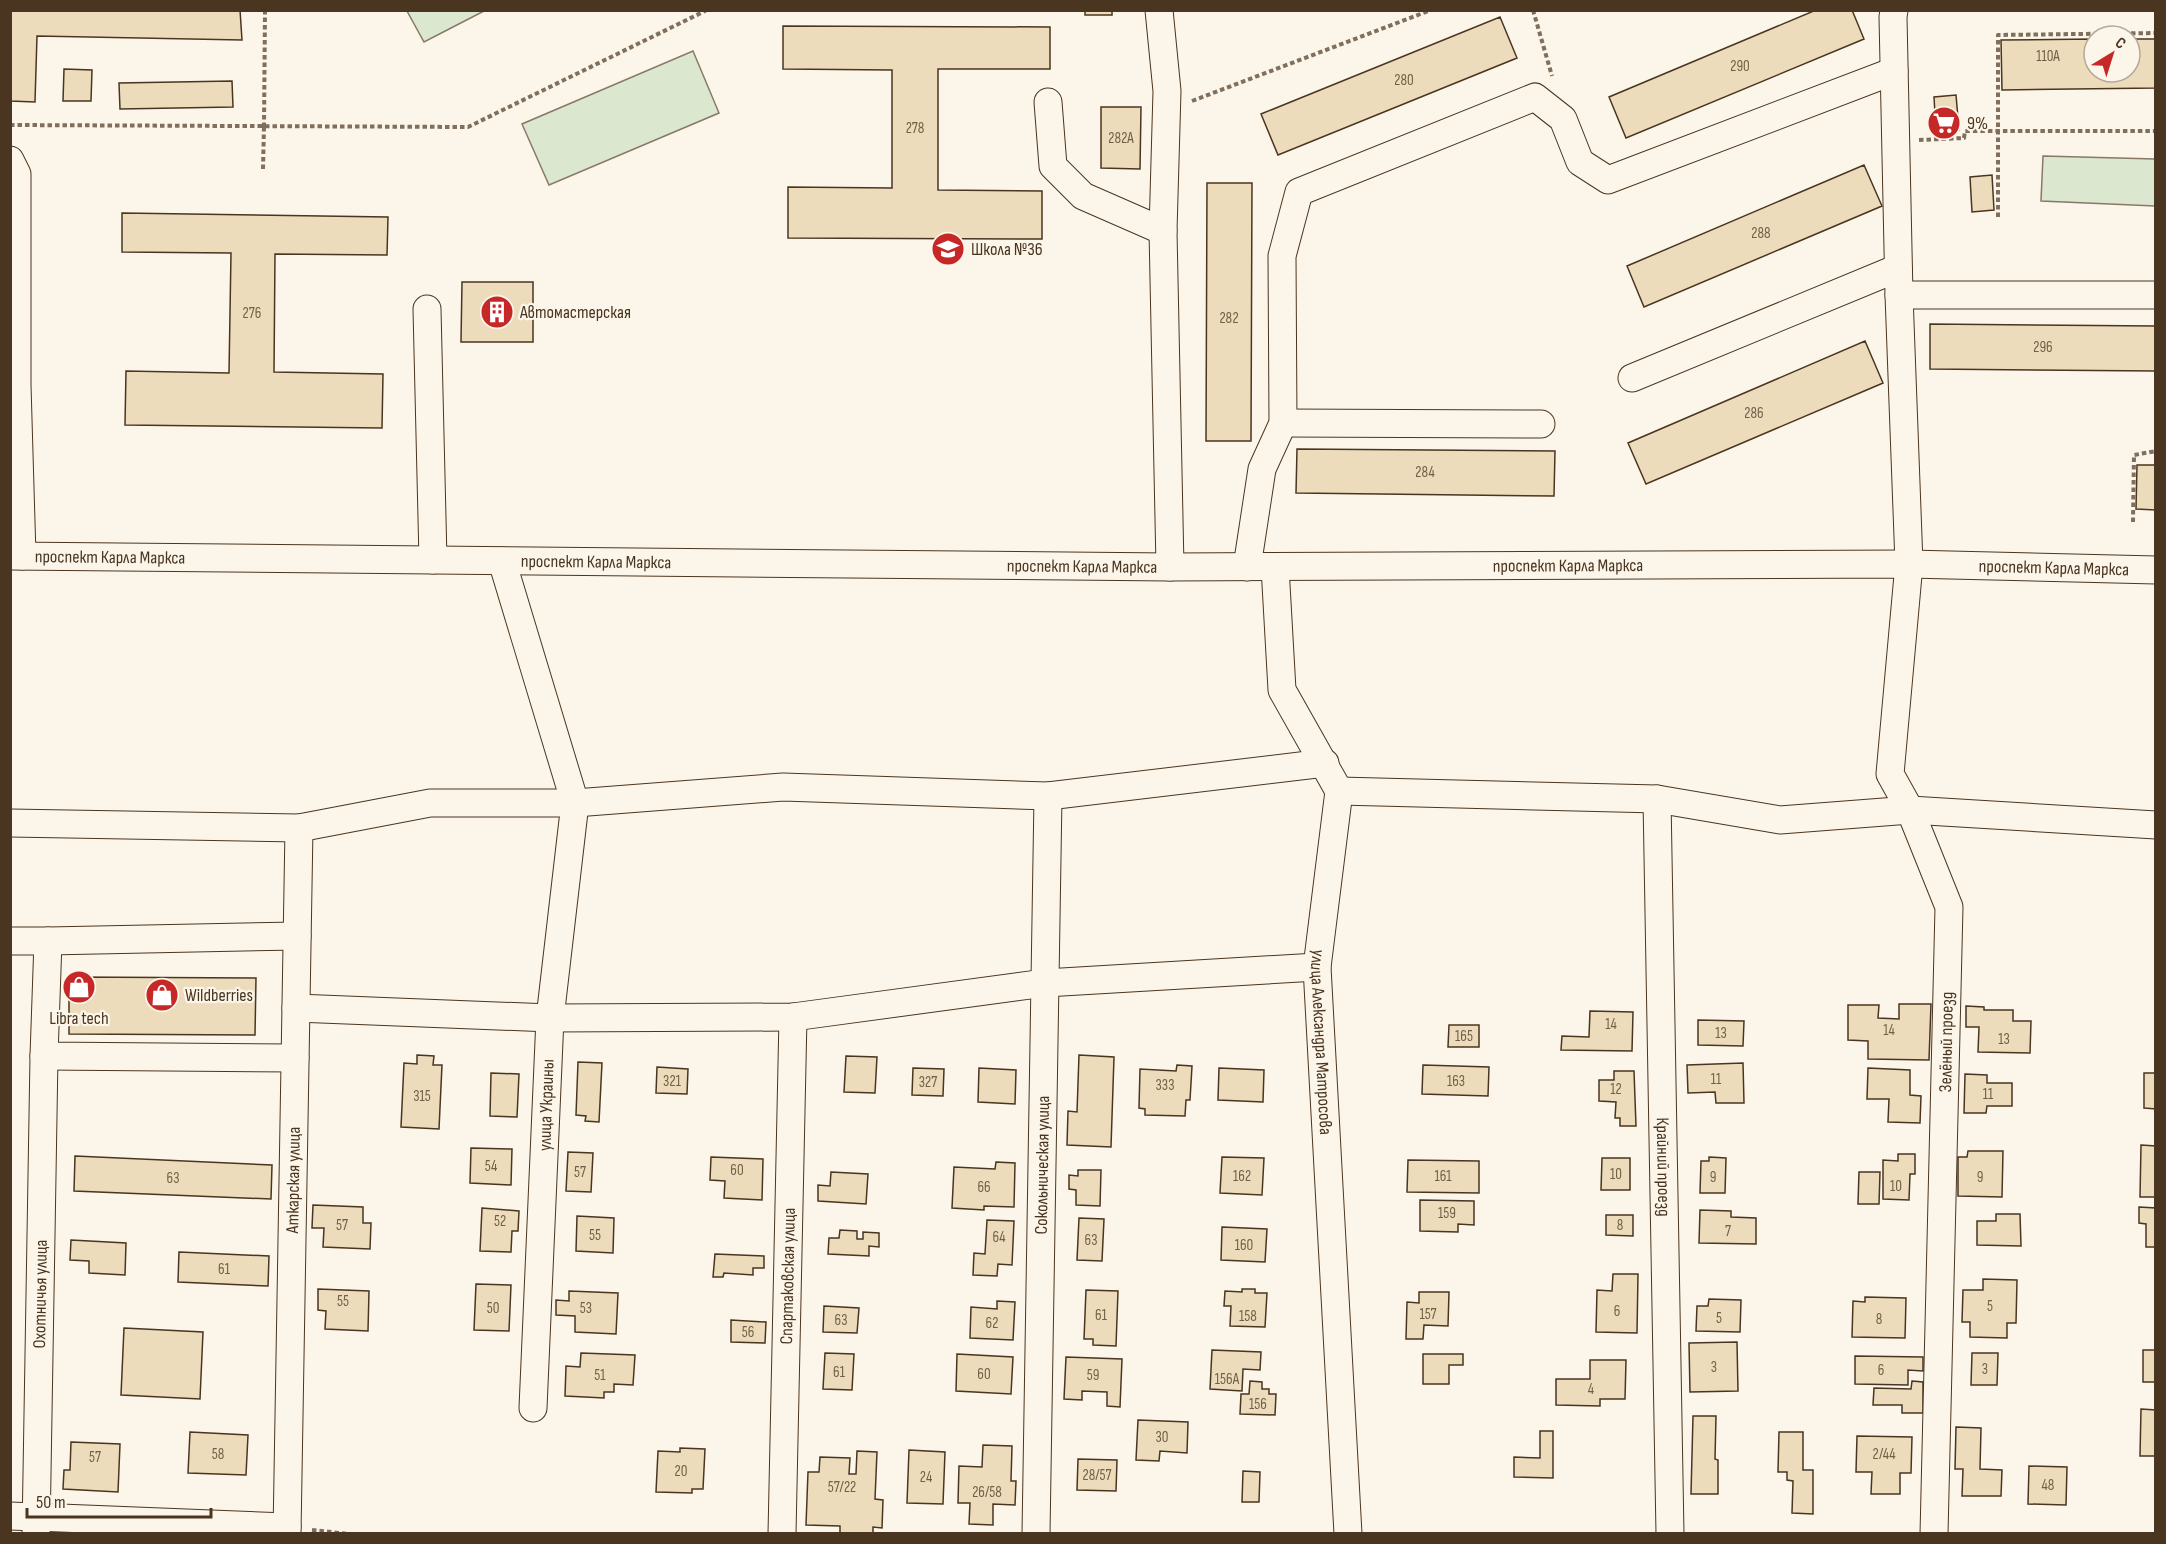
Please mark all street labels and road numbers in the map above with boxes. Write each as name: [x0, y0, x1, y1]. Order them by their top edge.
street label: проспект Карла Маркса: [35, 546, 185, 569]
street label: проспект Карла Маркса: [521, 551, 671, 573]
street label: проспект Карла Маркса: [1007, 555, 1157, 578]
street label: проспект Карла Маркса: [1493, 555, 1643, 577]
street label: проспект Карла Маркса: [1978, 556, 2129, 580]
street label: улица Александра Матросова: [1306, 948, 1336, 1136]
street label: Зелёный проезд: [1935, 991, 1958, 1093]
street label: улица Украины: [534, 1059, 559, 1151]
street label: Сокольническая улица: [1031, 1095, 1054, 1235]
street label: Крайний проезд: [1652, 1117, 1674, 1217]
street label: Аткарская улица: [282, 1126, 305, 1235]
street label: Спартаковская улица: [776, 1207, 800, 1345]
street label: Охотничья улица: [29, 1239, 52, 1349]

